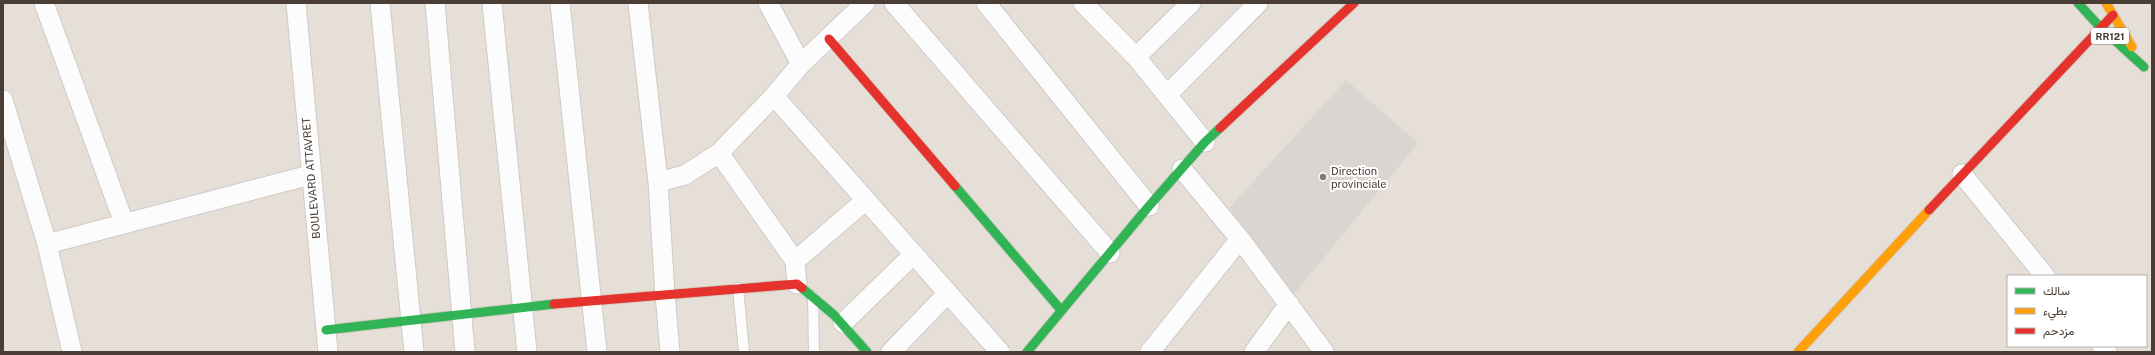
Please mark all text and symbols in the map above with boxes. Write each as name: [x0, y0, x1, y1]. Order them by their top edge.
road number: RR121: [2091, 28, 2129, 44]
street label: BOULEVARD ATTAVRET: [300, 116, 322, 239]
place label: Direction provinciale: [1331, 165, 1387, 190]
marker: Direction provinciale: [1318, 172, 1328, 182]
legend: [2007, 275, 2147, 347]
text: سالك: [2043, 284, 2070, 298]
text: بطيء: [2043, 304, 2067, 321]
text: مزدحم: [2043, 324, 2074, 339]

